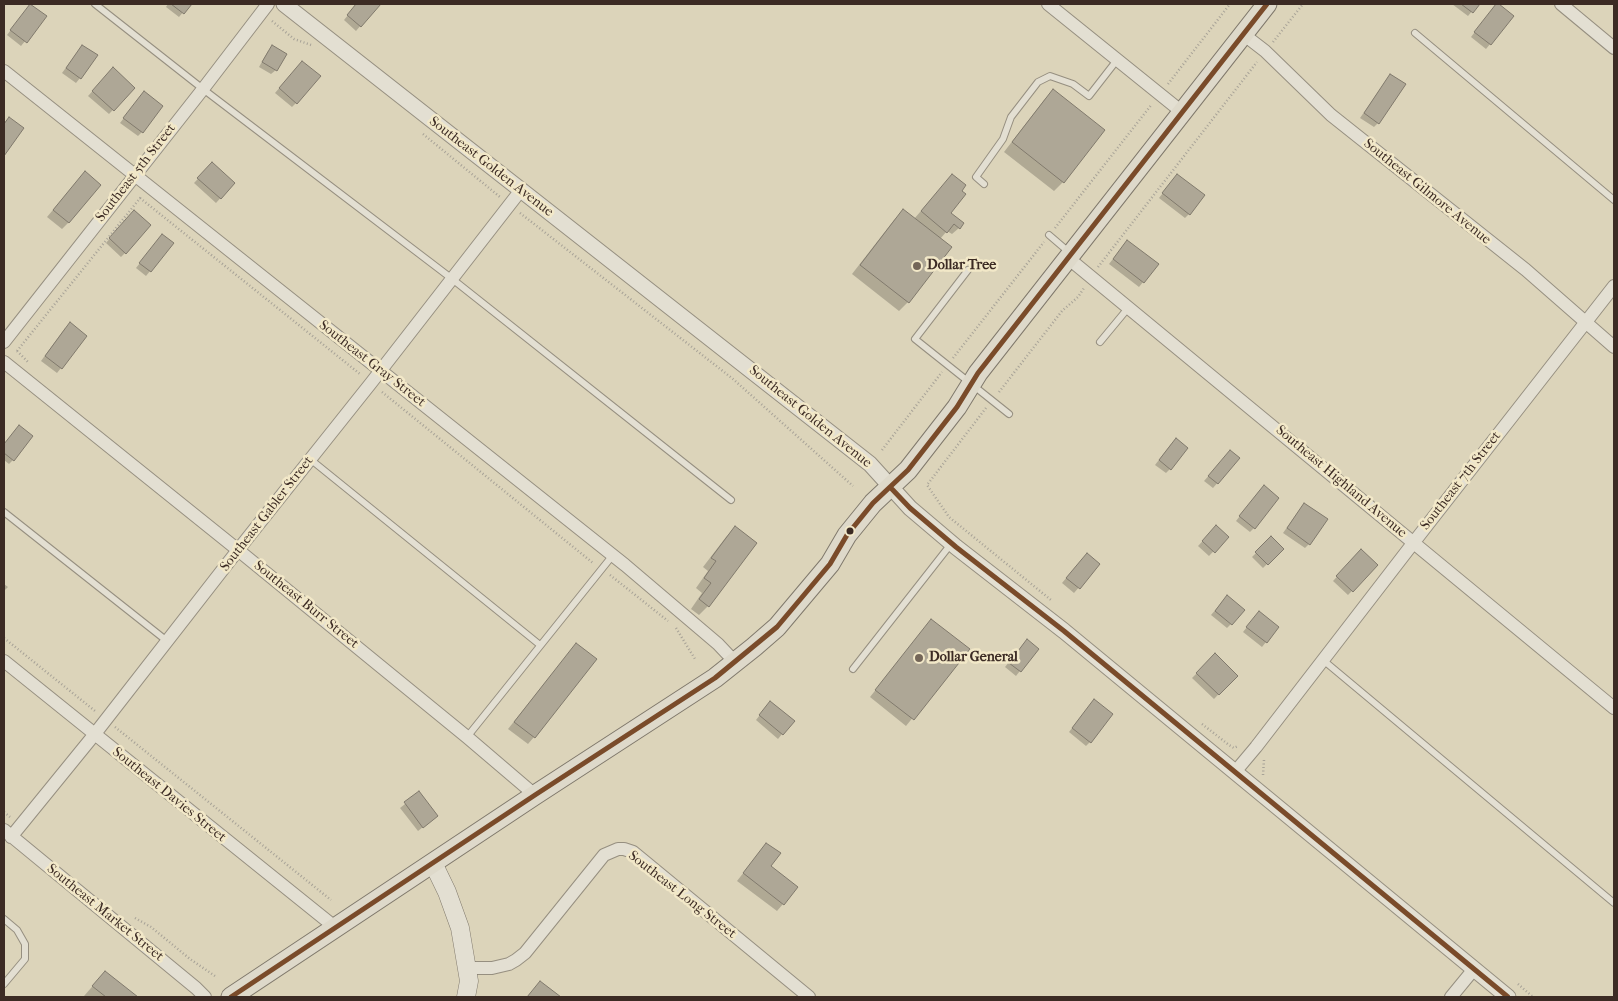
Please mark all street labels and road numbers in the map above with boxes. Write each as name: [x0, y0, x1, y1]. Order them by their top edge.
street label: Southeast Golden Avenue: [426, 113, 556, 221]
street label: Southeast 5th Street: [92, 120, 180, 226]
street label: Southeast Gilmore Avenue: [1360, 135, 1494, 249]
street label: Southeast Gray Street: [315, 317, 429, 411]
street label: Southeast Golden Avenue: [745, 362, 875, 472]
street label: Southeast Highland Avenue: [1272, 422, 1410, 542]
street label: Southeast 7th Street: [1417, 428, 1505, 534]
street label: Southeast Gabler Street: [217, 453, 317, 575]
street label: Southeast Burr Street: [250, 557, 362, 653]
street label: Southeast Davies Street: [109, 744, 229, 846]
street label: Southeast Long Street: [625, 848, 739, 942]
street label: Southeast Market Street: [43, 861, 167, 965]

